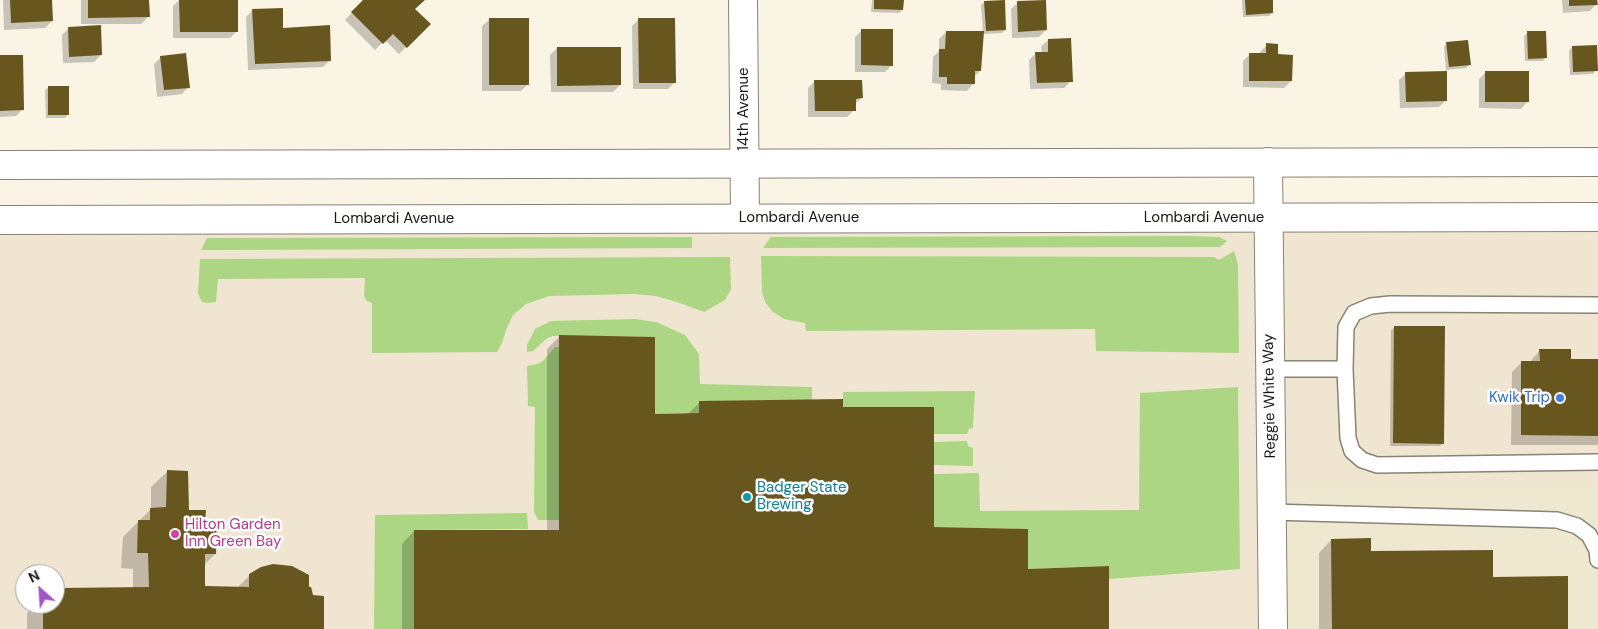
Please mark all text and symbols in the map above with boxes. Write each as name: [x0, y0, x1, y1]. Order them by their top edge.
street label: 14th Avenue: [735, 67, 753, 151]
street label: Lombardi Avenue: [739, 209, 859, 227]
street label: Lombardi Avenue: [1144, 209, 1264, 227]
street label: Lombardi Avenue: [334, 210, 454, 228]
street label: Reggie White Way: [1260, 333, 1280, 459]
place label: Kwik Trip: [1489, 389, 1550, 407]
marker: Kwik Trip: [1554, 392, 1566, 404]
place label: Badger State Brewing: [757, 479, 846, 514]
marker: Badger State Brewing: [741, 491, 753, 503]
place label: Hilton Garden Inn Green Bay: [185, 516, 281, 551]
marker: Hilton Garden Inn Green Bay: [169, 528, 181, 540]
north arrow: [15, 564, 65, 614]
text: N: [25, 566, 42, 587]

